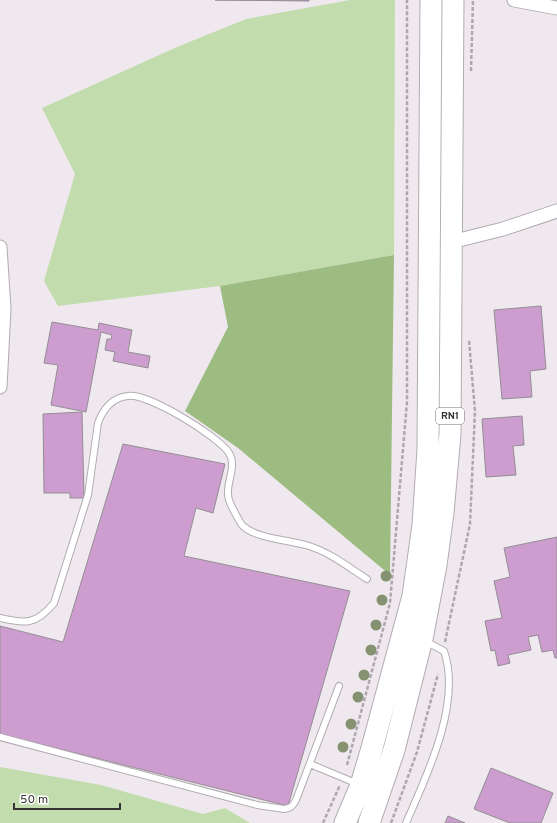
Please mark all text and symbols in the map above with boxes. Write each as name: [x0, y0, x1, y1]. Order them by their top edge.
road number: RN1: [436, 408, 464, 424]
scale bar: [14, 785, 120, 811]
text: 50 m: [20, 792, 48, 808]

